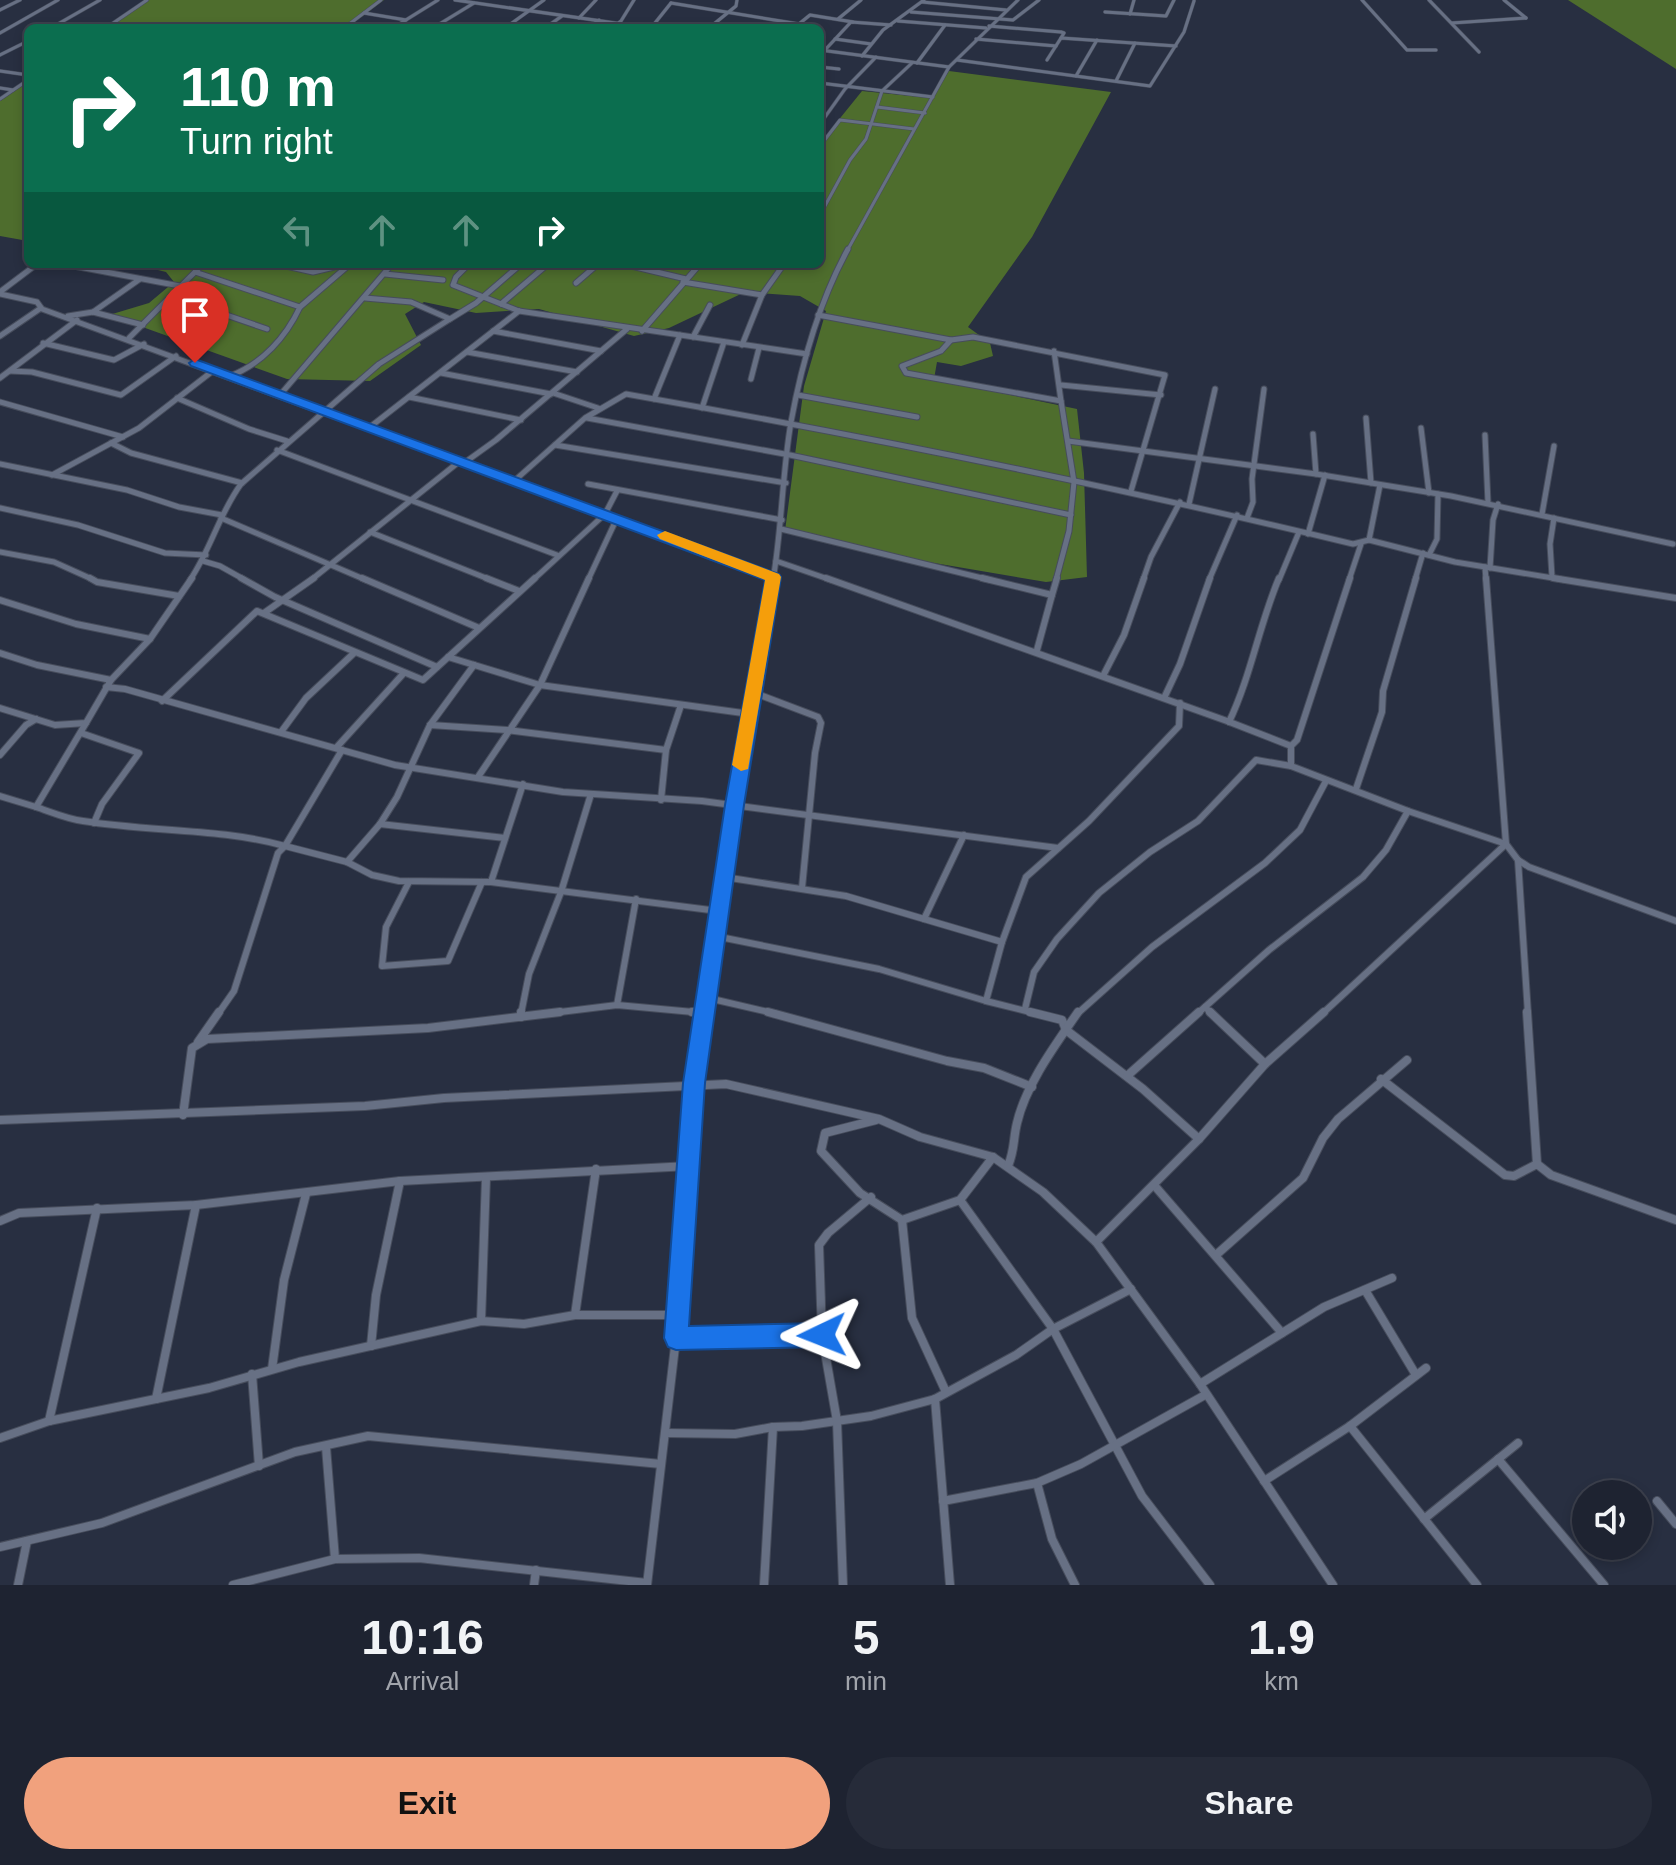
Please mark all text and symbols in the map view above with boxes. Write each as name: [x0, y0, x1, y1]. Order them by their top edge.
text: 110 m: [180, 55, 336, 118]
icon: right: [48, 56, 152, 160]
text: Turn right: [180, 121, 333, 162]
icon: left: [276, 208, 320, 252]
icon: ahead: [360, 208, 404, 252]
icon: ahead: [444, 208, 488, 252]
icon: right: [528, 208, 572, 252]
pin: [161, 281, 229, 363]
icon: arrive: [173, 293, 217, 337]
position arrow: [780, 1293, 864, 1377]
map controls: [1572, 1480, 1652, 1560]
button: sound: [1572, 1480, 1652, 1560]
text: 10:16: [361, 1611, 484, 1664]
text: 5: [853, 1611, 879, 1664]
text: 1.9: [1248, 1611, 1315, 1664]
text: Arrival: [386, 1666, 459, 1696]
text: min: [845, 1666, 887, 1696]
text: km: [1264, 1666, 1299, 1696]
button: Exit: [24, 1757, 830, 1849]
button: Share: [846, 1757, 1652, 1849]

